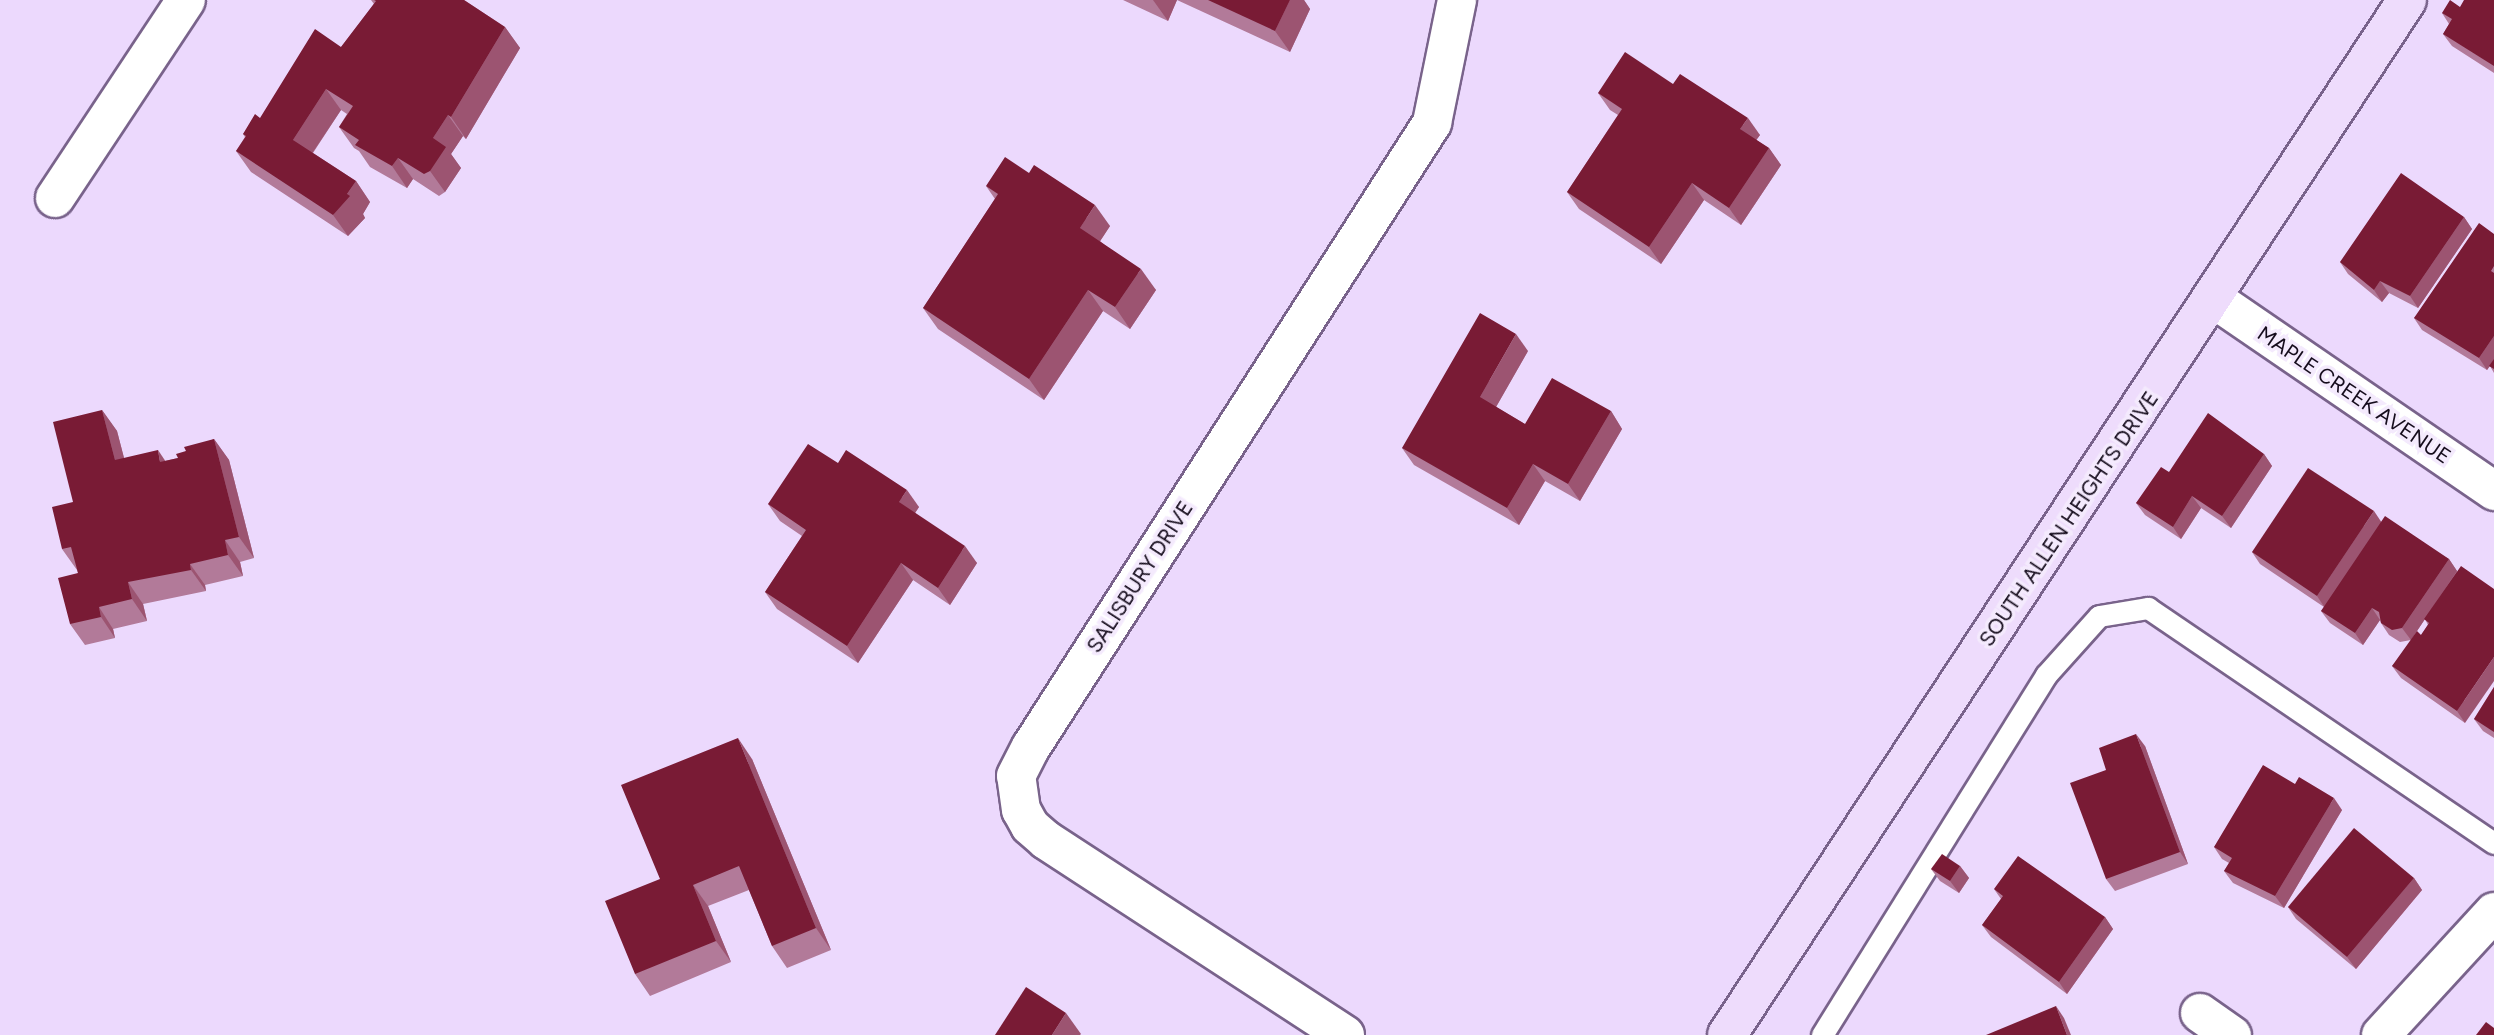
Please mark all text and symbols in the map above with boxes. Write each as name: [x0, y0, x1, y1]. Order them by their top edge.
street label: MAPLE CREEK AVENUE: [2253, 321, 2455, 469]
street label: SOUTH ALLEN HEIGHTS DRIVE: [1974, 387, 2164, 651]
street label: SALISBURY DRIVE: [1082, 497, 1198, 657]

